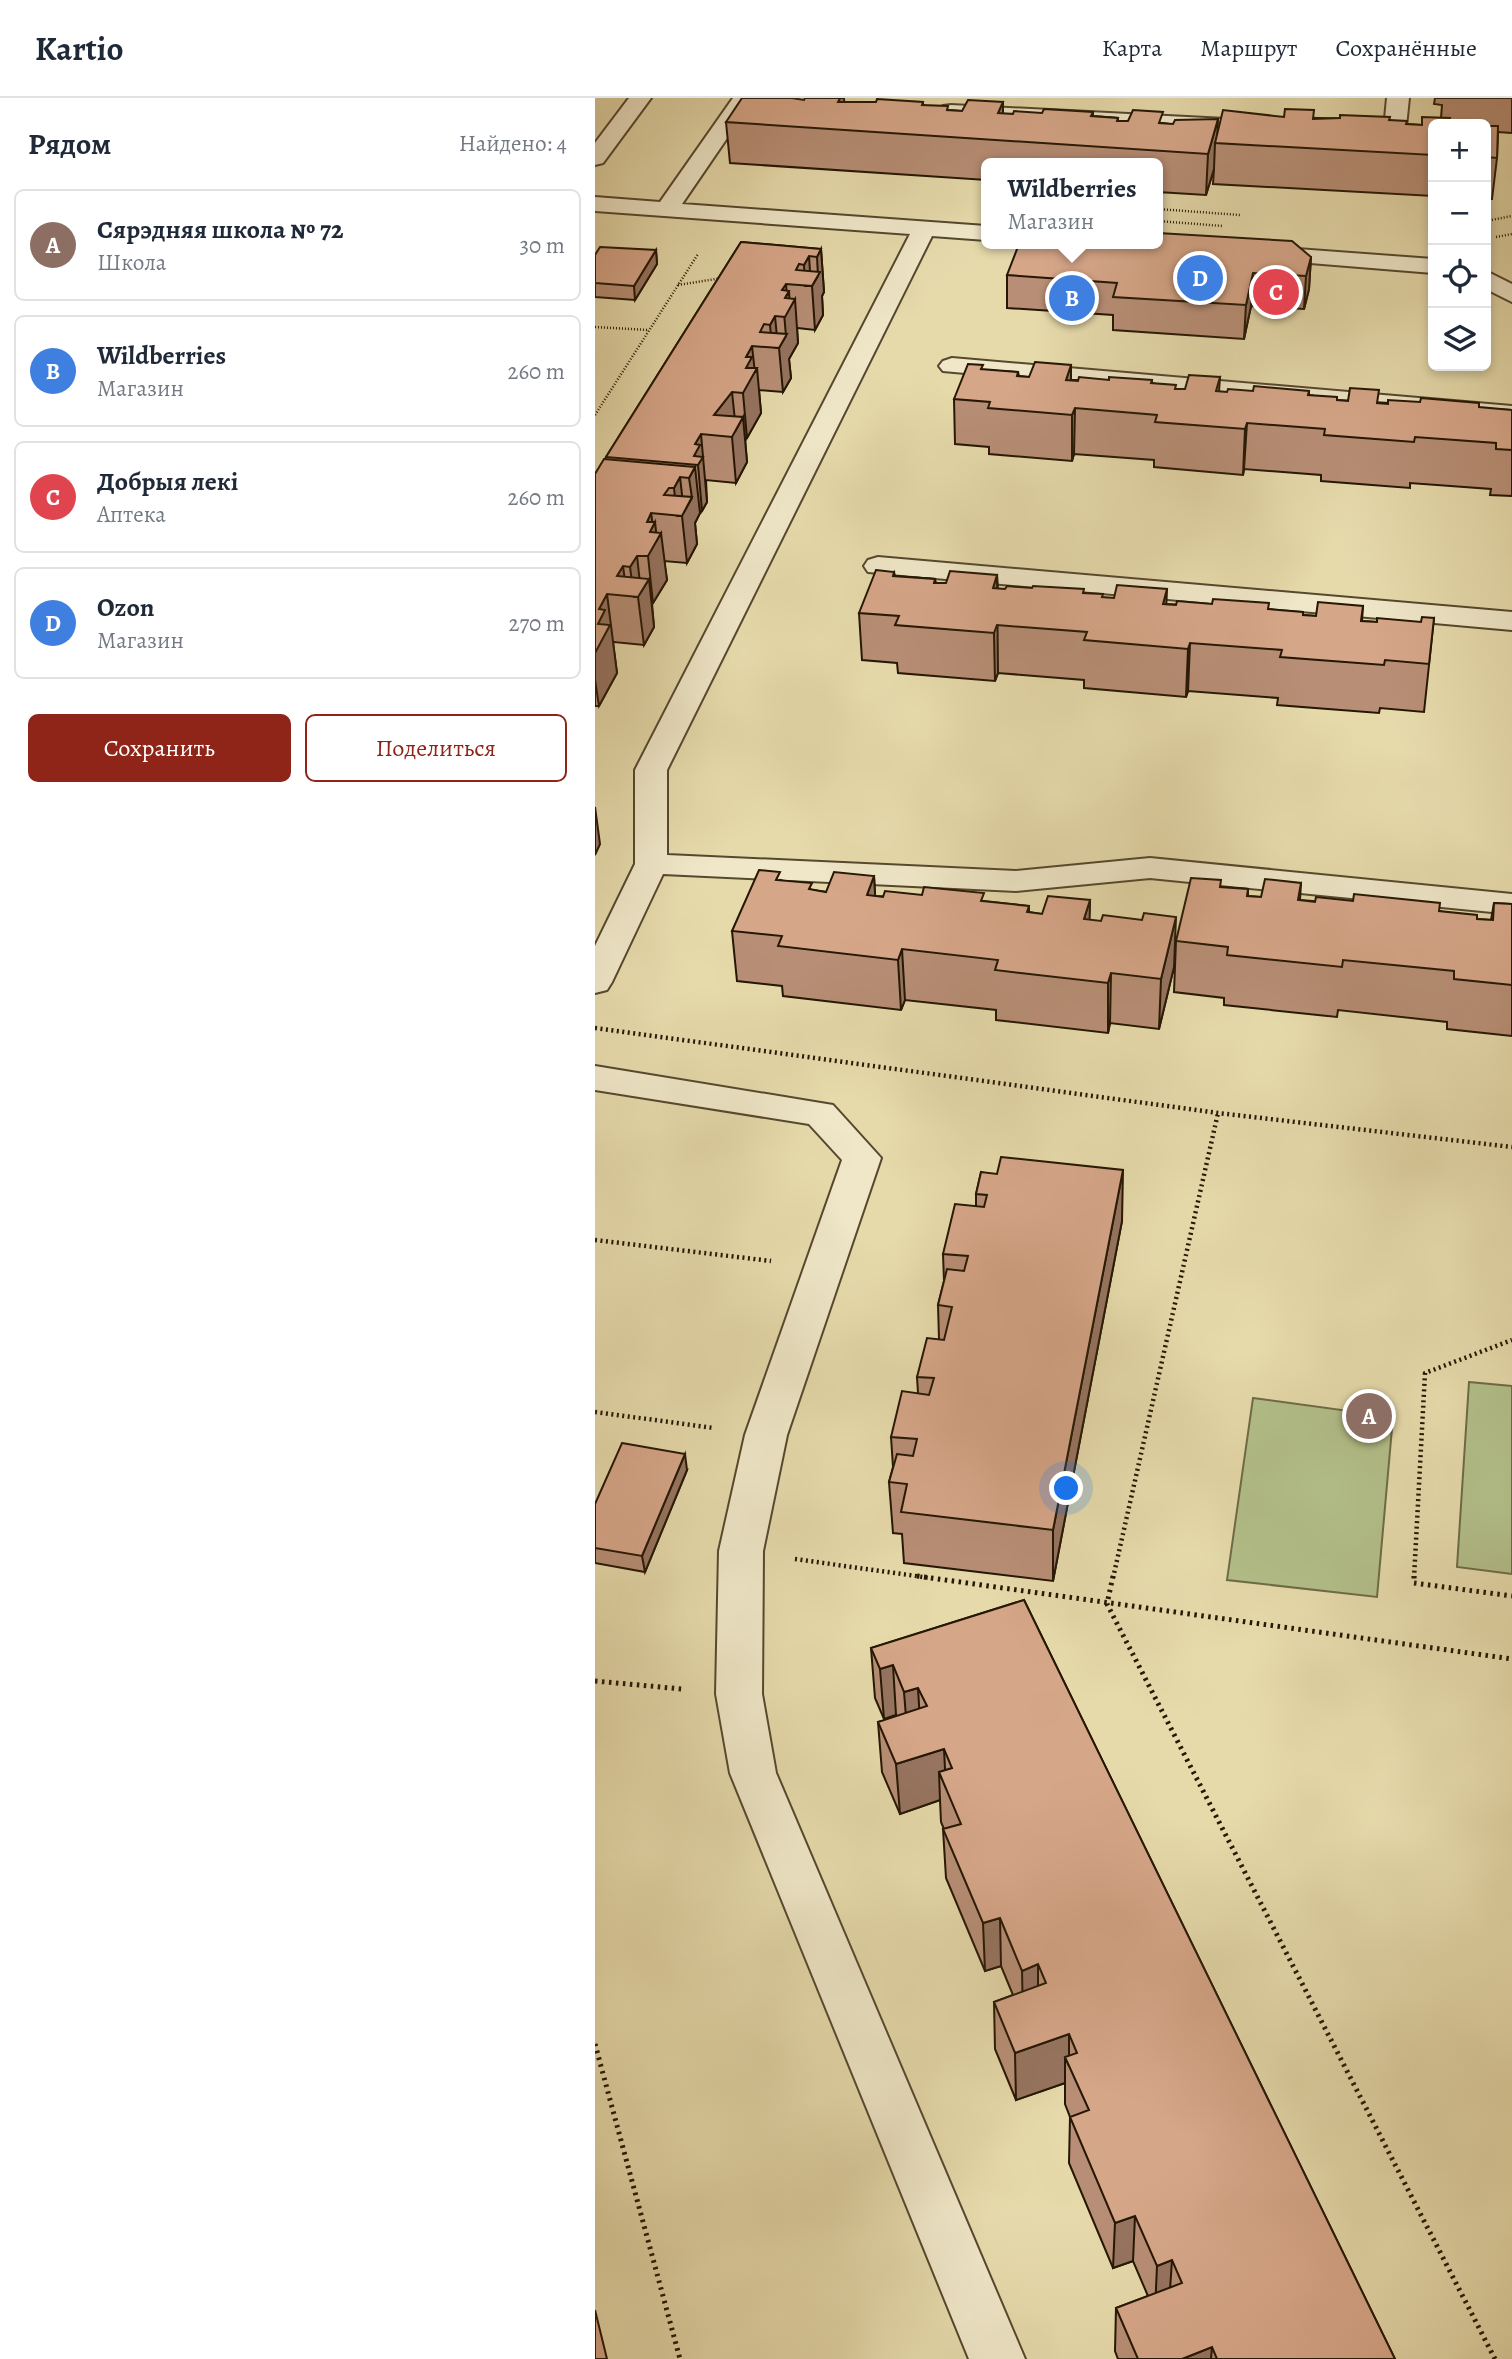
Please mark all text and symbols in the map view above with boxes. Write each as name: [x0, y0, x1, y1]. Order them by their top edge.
text: Kartio: [35, 26, 123, 71]
text: Карта: [1102, 32, 1162, 64]
text: Маршрут: [1200, 32, 1298, 64]
text: Сохранённые: [1336, 32, 1477, 64]
map controls: [1428, 119, 1491, 371]
button: +: [1428, 119, 1491, 182]
text: Рядом: [28, 124, 111, 164]
text: Найдено: 4: [459, 128, 567, 159]
popup: [981, 158, 1163, 249]
text: Wildberries: [1007, 171, 1137, 206]
button: −: [1428, 182, 1491, 245]
text: Магазин: [1007, 206, 1094, 237]
text: Сярэдняя школа № 72: [97, 212, 344, 247]
text: A: [46, 230, 60, 261]
text: 30 m: [519, 230, 565, 261]
button: locate: [1428, 245, 1491, 308]
text: Школа: [97, 247, 166, 278]
pin: D: [1177, 252, 1223, 304]
pin: C: [1253, 266, 1299, 318]
pin: B: [1049, 272, 1095, 324]
button: layers: [1428, 308, 1491, 371]
text: Wildberries: [97, 338, 226, 373]
text: B: [46, 356, 60, 387]
text: 260 m: [507, 356, 565, 387]
text: Магазин: [97, 373, 184, 404]
text: Добрыя лекі: [97, 464, 238, 499]
text: C: [46, 482, 60, 513]
text: 260 m: [507, 482, 565, 513]
text: Аптека: [97, 499, 166, 530]
text: Ozon: [97, 590, 155, 625]
text: D: [45, 608, 61, 639]
text: 270 m: [508, 608, 565, 639]
text: Магазин: [97, 625, 184, 656]
button: Сохранить: [28, 714, 291, 782]
button: Поделиться: [305, 714, 567, 782]
pin: A: [1346, 1390, 1392, 1442]
your location: [1049, 1471, 1083, 1505]

